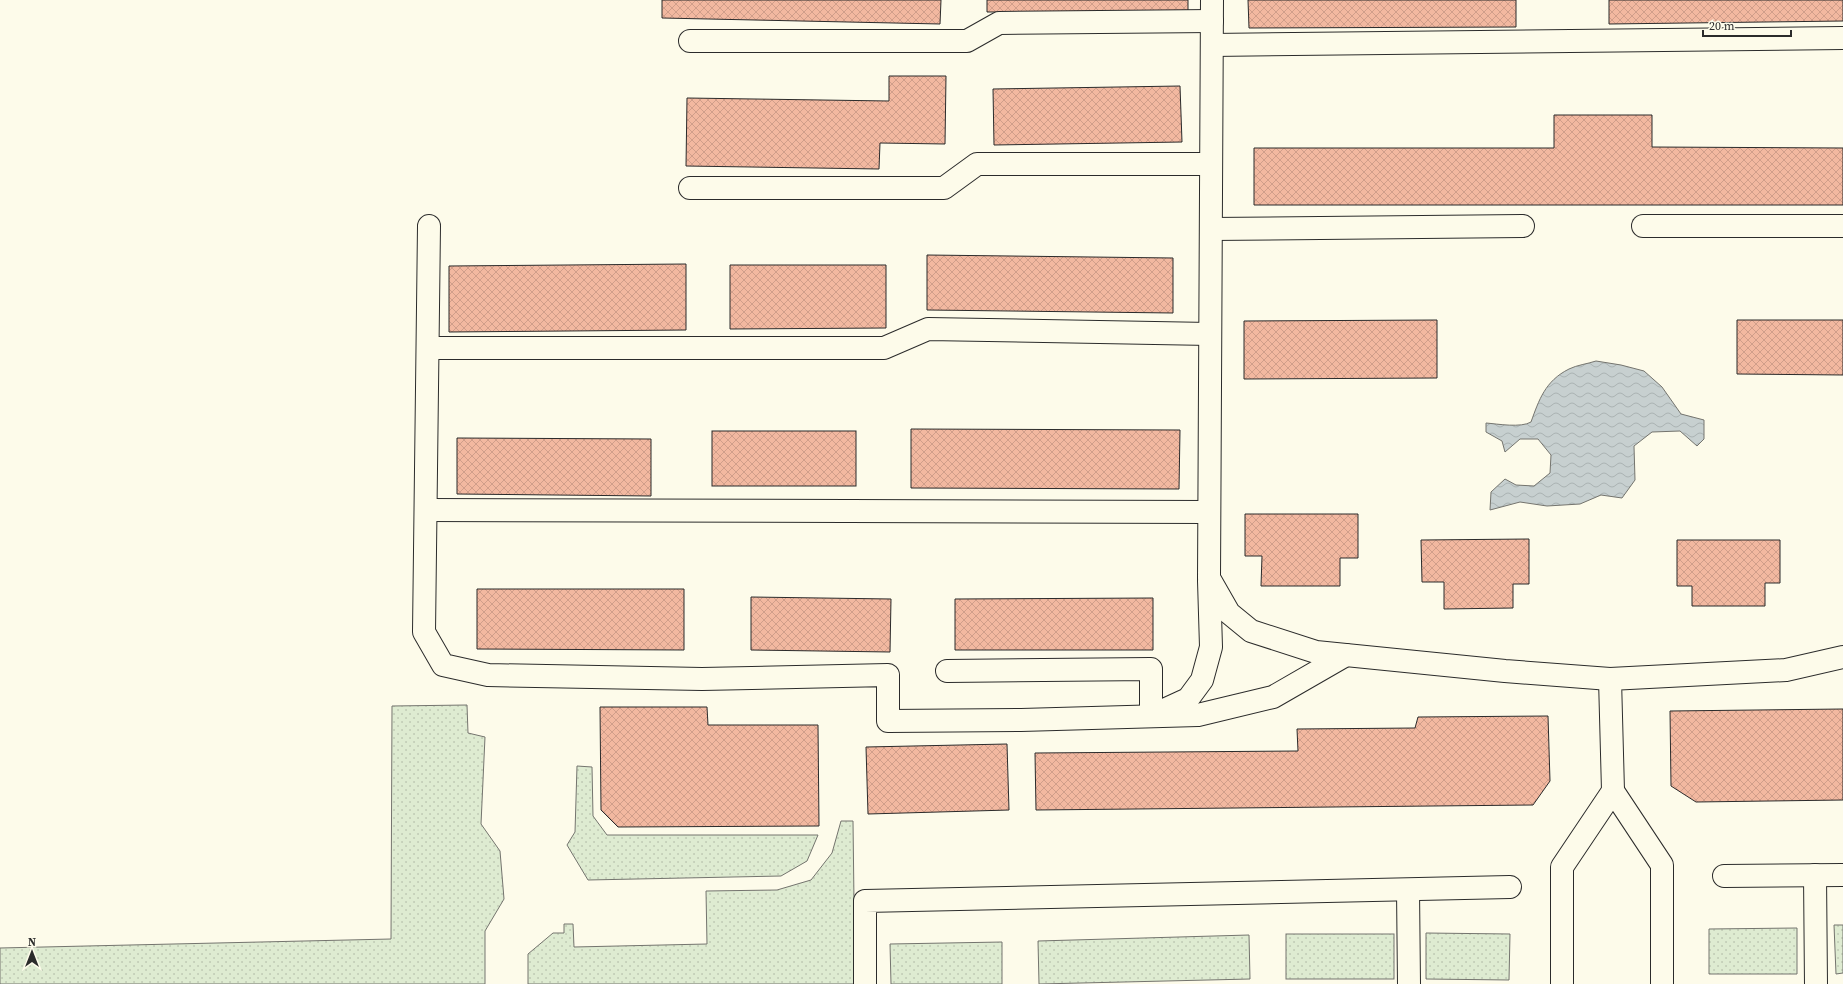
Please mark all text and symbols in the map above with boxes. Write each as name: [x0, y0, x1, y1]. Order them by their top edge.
scale bar: [1703, 12, 1791, 38]
text: 20 m: [1709, 18, 1735, 34]
north arrow: [12, 932, 52, 972]
text: N: [28, 935, 36, 950]

